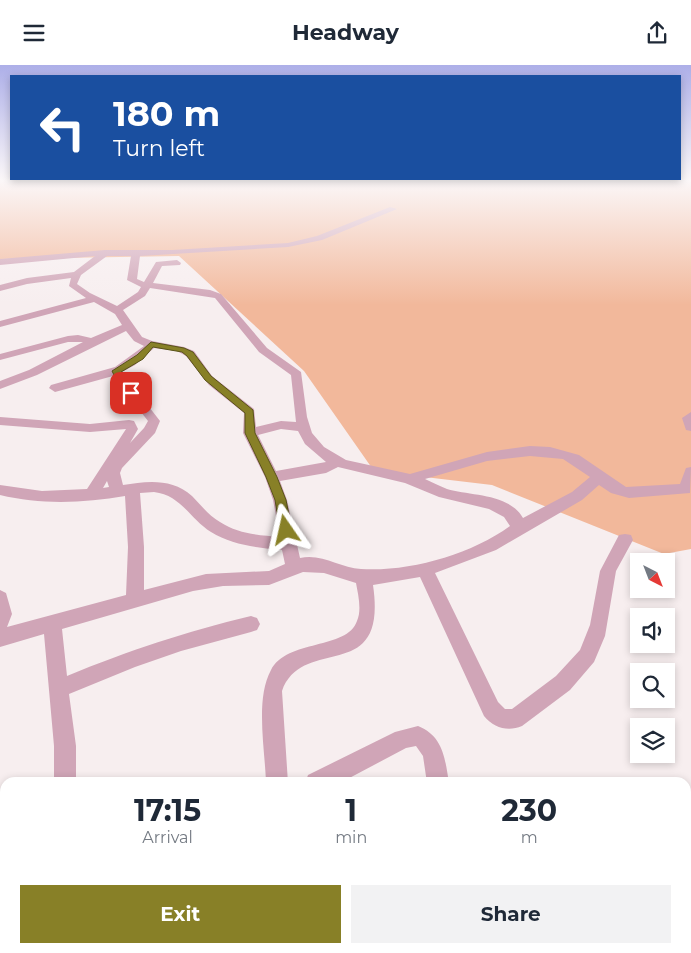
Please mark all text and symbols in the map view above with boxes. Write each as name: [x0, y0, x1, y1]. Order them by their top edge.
icon: menu: [20, 19, 48, 47]
text: Headway: [292, 19, 399, 46]
icon: share: [643, 19, 671, 47]
text: 180 m: [113, 92, 220, 135]
icon: left: [30, 95, 95, 160]
text: Turn left: [113, 135, 205, 162]
pin: [110, 372, 152, 414]
icon: arrive: [117, 379, 145, 407]
position arrow: [259, 503, 311, 555]
north arrow: [630, 553, 675, 597]
map controls: [630, 553, 675, 763]
button: sound: [630, 608, 675, 653]
button: search: [630, 663, 675, 708]
button: layers: [630, 718, 675, 763]
text: 17:15: [134, 792, 201, 829]
text: 1: [345, 792, 357, 829]
text: 230: [501, 792, 557, 829]
text: Arrival: [142, 828, 193, 847]
text: min: [335, 828, 367, 847]
text: m: [521, 828, 538, 847]
button: Exit: [20, 885, 341, 943]
button: Share: [351, 885, 671, 943]

